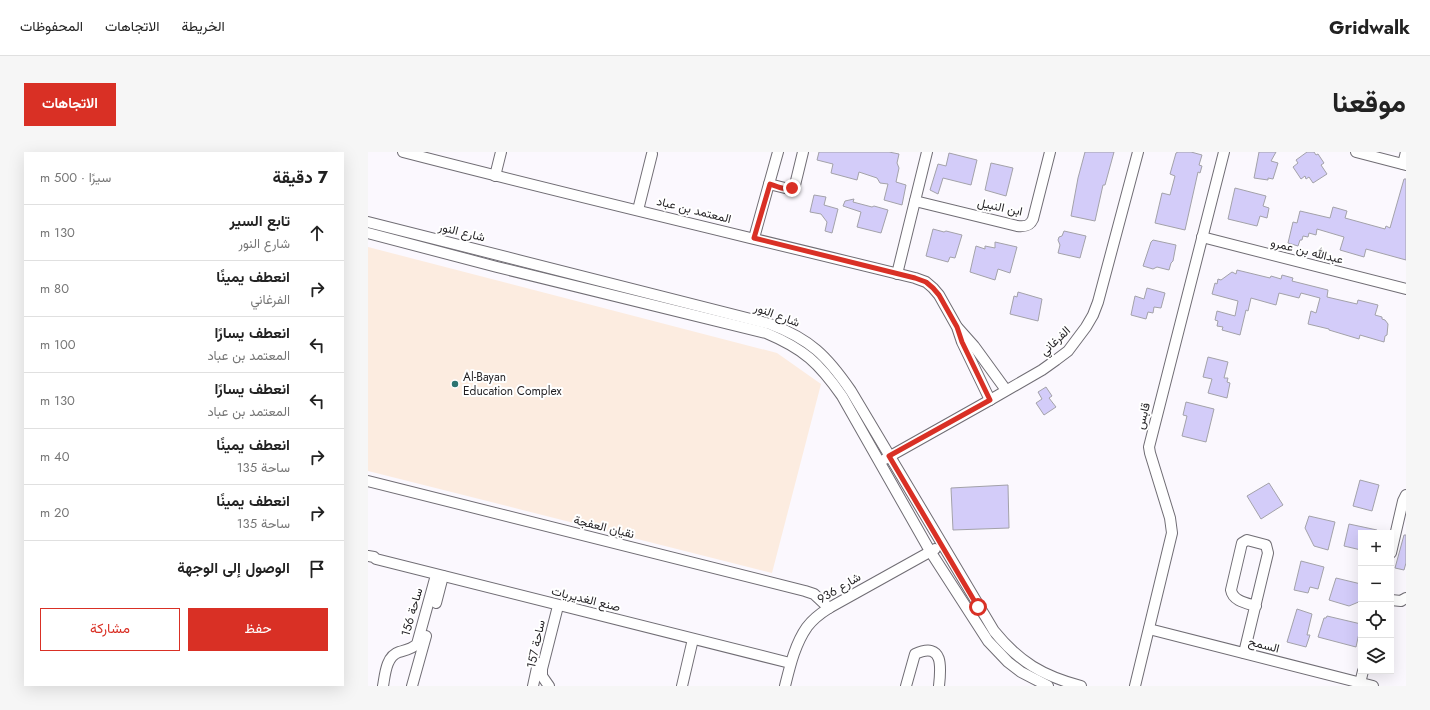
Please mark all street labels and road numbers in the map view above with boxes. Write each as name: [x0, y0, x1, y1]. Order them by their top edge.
street label: المعتمد بن عباد: [655, 192, 733, 228]
street label: ابن النبيل: [976, 193, 1024, 221]
street label: شارع النور: [436, 217, 487, 246]
street label: عبدالله بن عمرو: [1269, 233, 1345, 269]
street label: شارع النور: [751, 298, 802, 332]
street label: الفرغاني: [1036, 322, 1075, 361]
street label: قابس: [1131, 401, 1155, 431]
street label: نقيان العفجة: [572, 511, 636, 543]
street label: شارع 936: [814, 568, 864, 608]
street label: صنع الغديريات: [550, 582, 622, 616]
street label: ساحة 156: [397, 586, 427, 638]
street label: ساحة 157: [522, 618, 550, 670]
street label: السمح: [1247, 632, 1281, 658]

